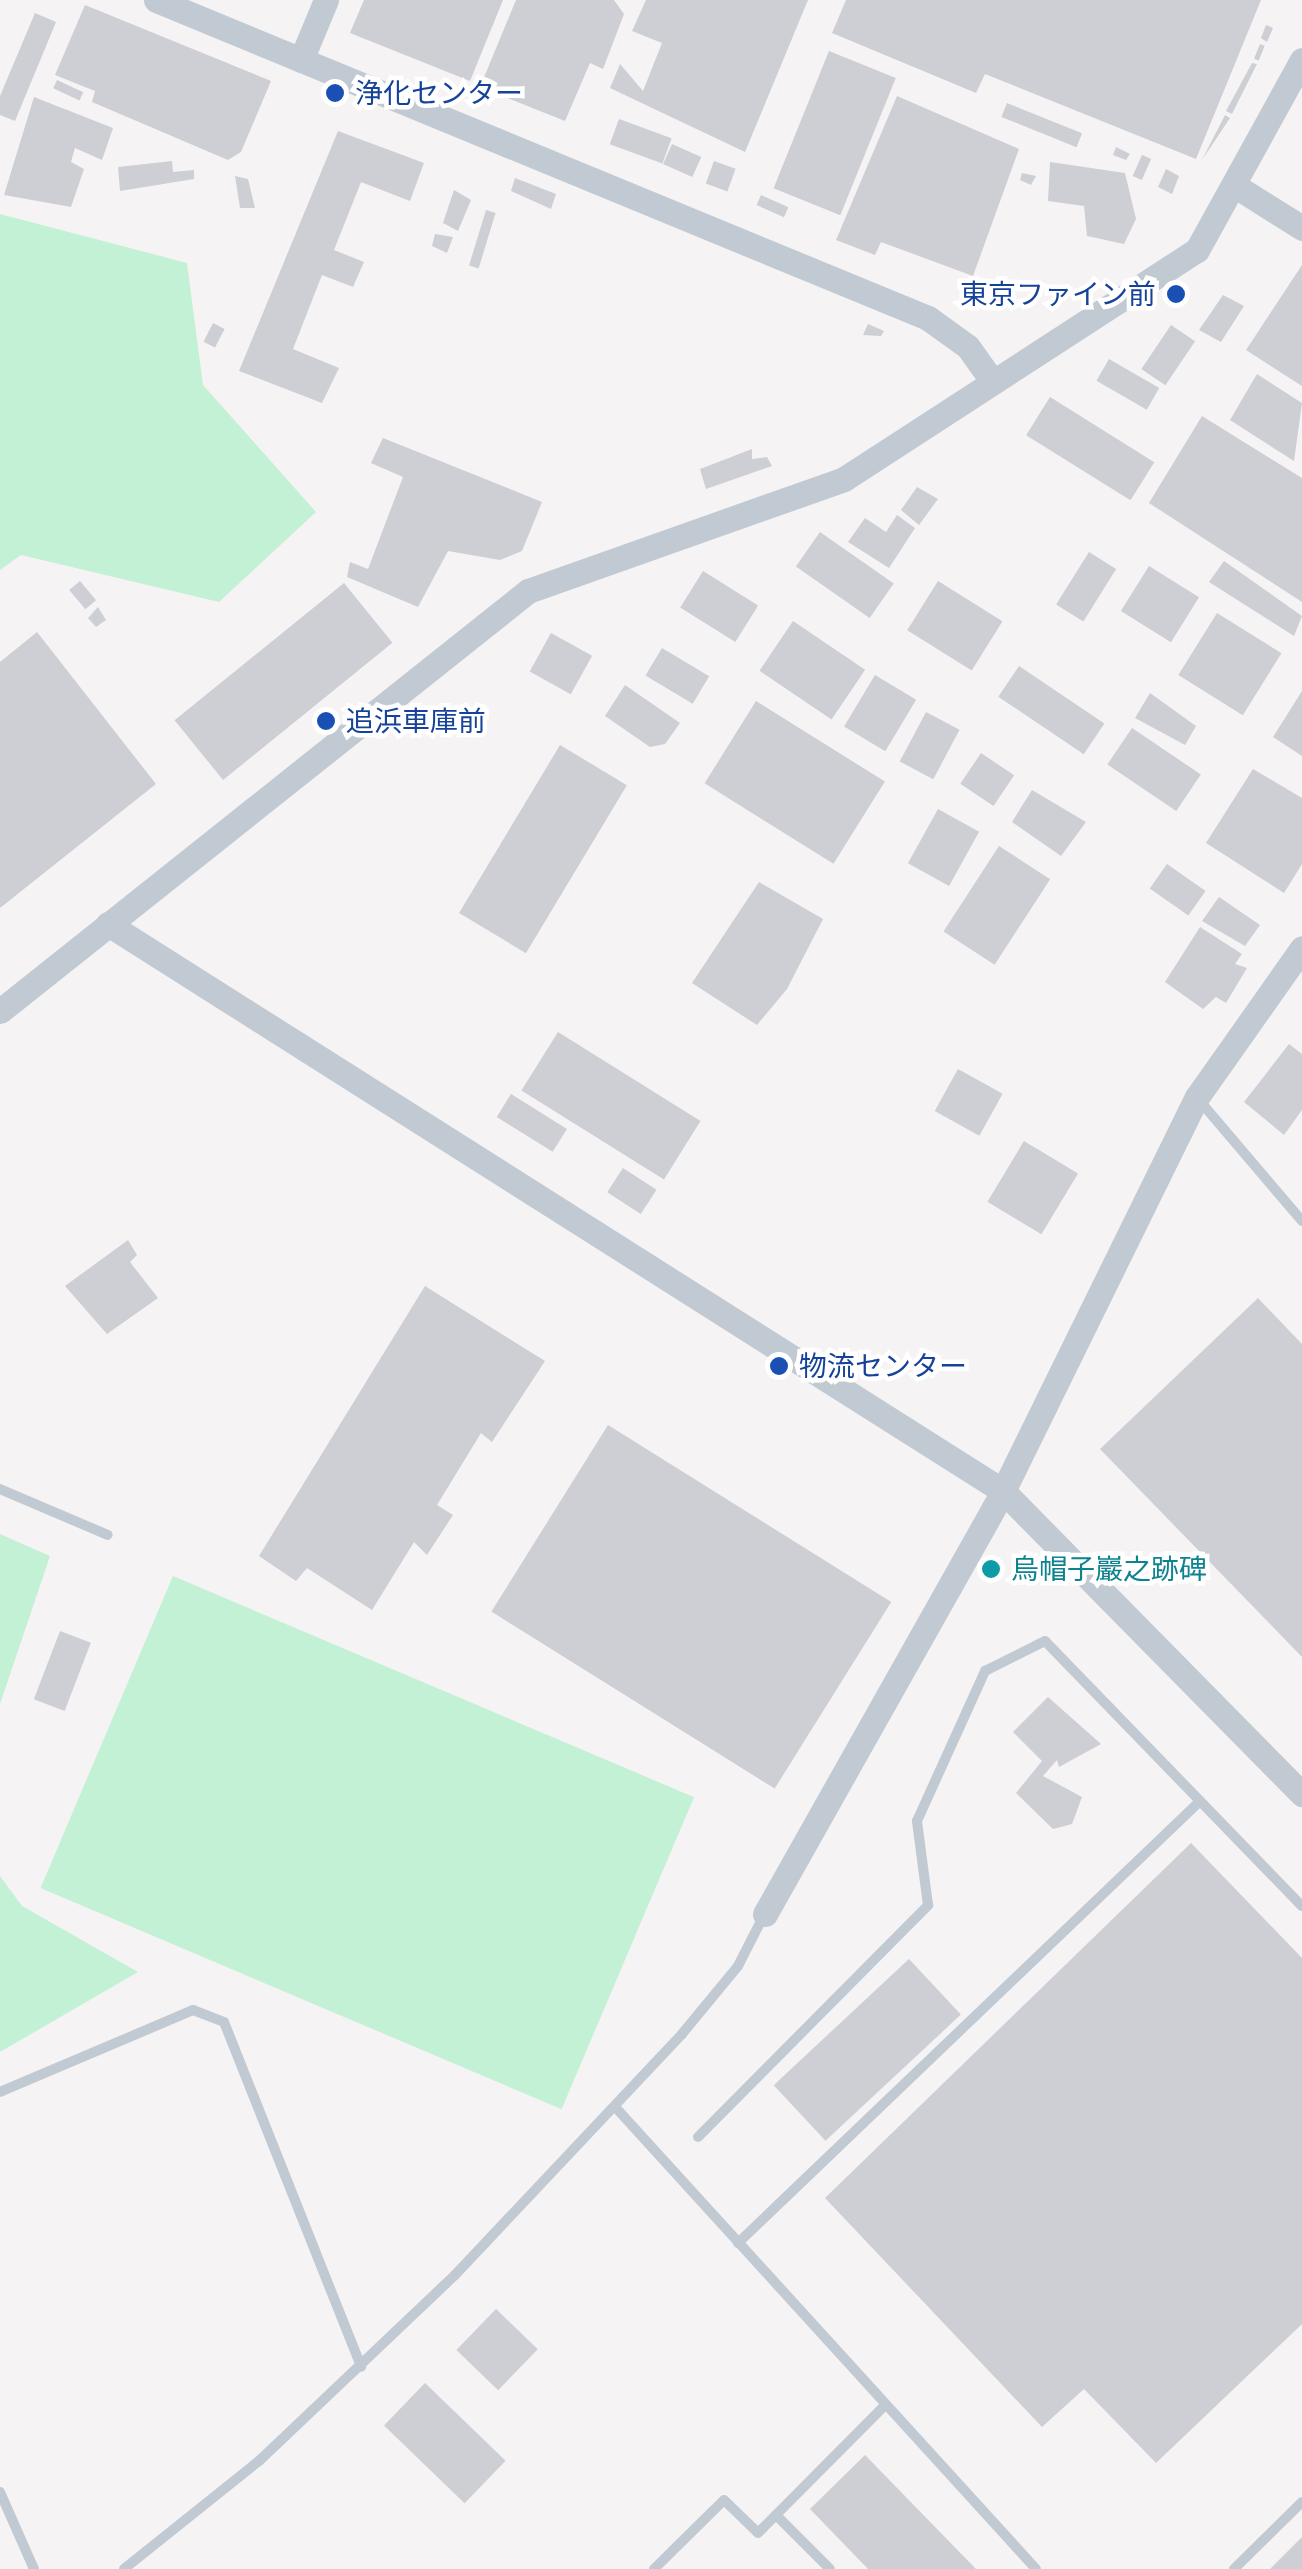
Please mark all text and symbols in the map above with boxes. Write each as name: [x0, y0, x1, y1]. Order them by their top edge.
place label: 浄化センター: [355, 76, 523, 110]
marker: 浄化センター: [324, 82, 346, 104]
place label: 東京ファイン前: [960, 277, 1156, 311]
marker: 東京ファイン前: [1165, 283, 1187, 305]
place label: 追浜車庫前: [346, 704, 486, 738]
marker: 追浜車庫前: [315, 710, 337, 732]
place label: 物流センター: [799, 1349, 967, 1383]
marker: 物流センター: [768, 1355, 790, 1377]
place label: 烏帽子巖之跡碑: [1011, 1552, 1207, 1586]
marker: 烏帽子巖之跡碑: [980, 1558, 1002, 1580]

